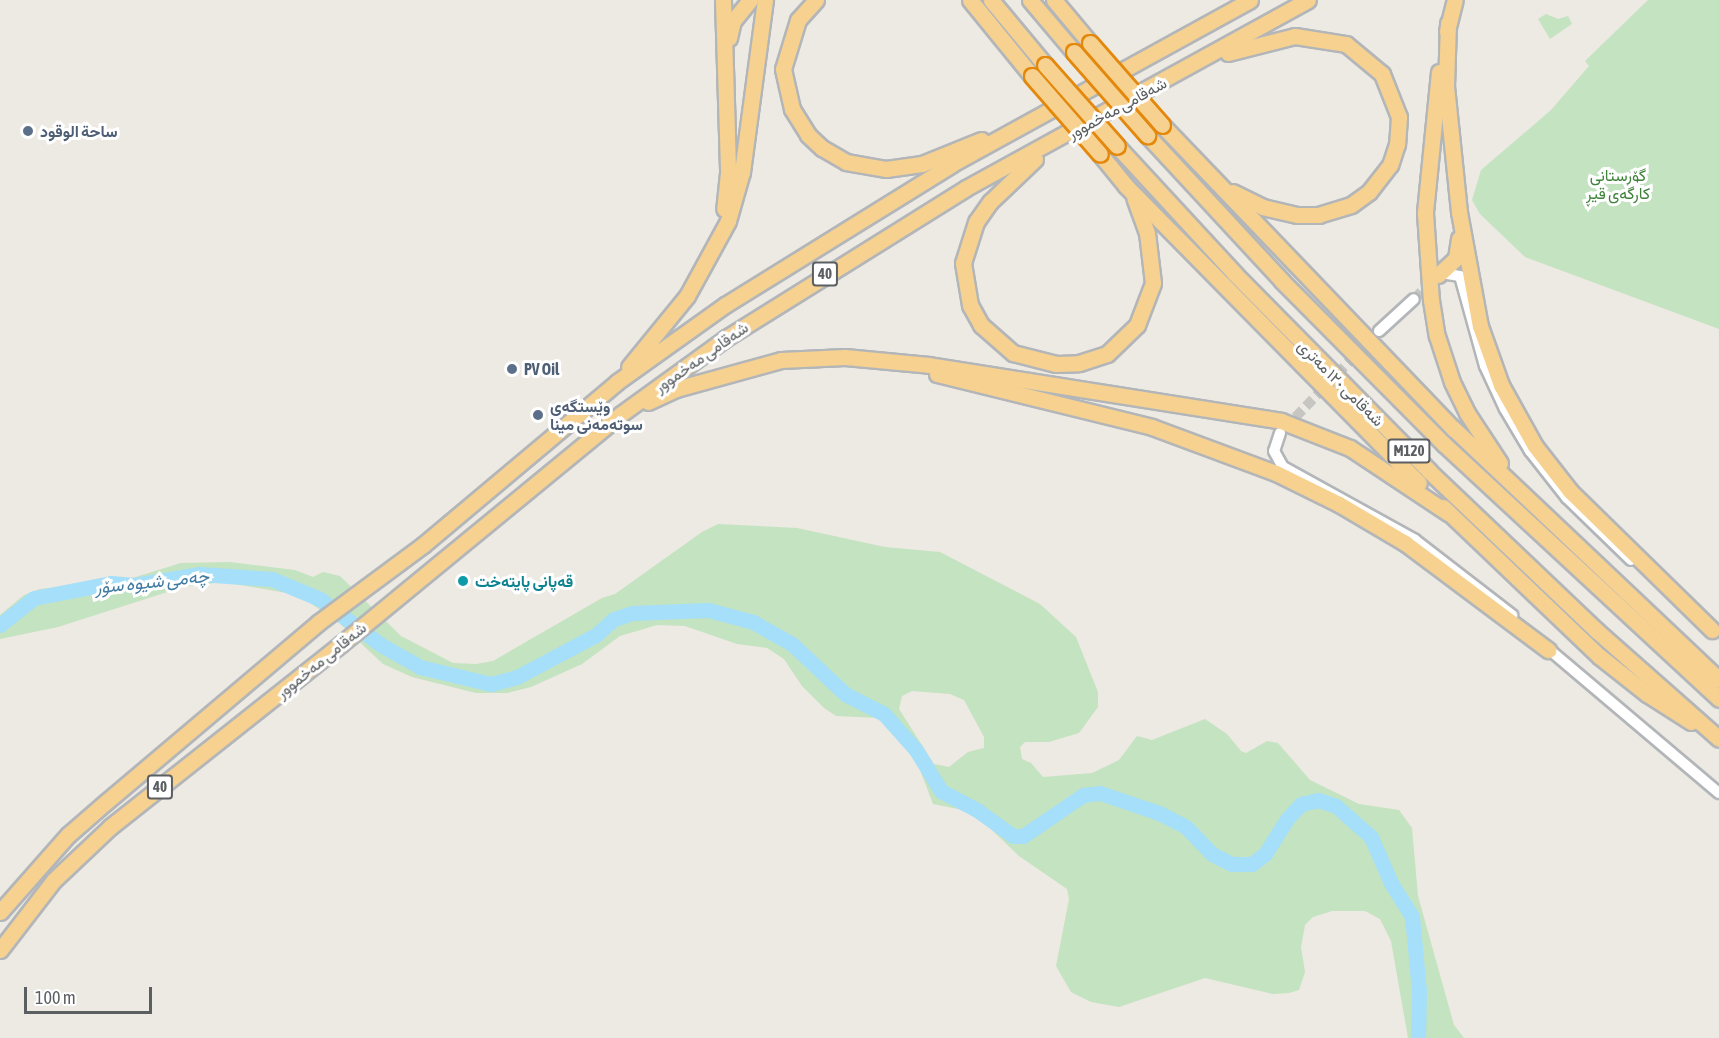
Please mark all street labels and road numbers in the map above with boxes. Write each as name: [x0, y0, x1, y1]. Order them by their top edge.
street label: شەقامی مەخموور: [1064, 73, 1170, 143]
road number: 40: [812, 262, 838, 286]
street label: شەقامی مەخموور: [650, 318, 752, 396]
street label: شەقامی ١٢٠ مەتری: [1294, 336, 1388, 430]
road number: M120: [1386, 439, 1432, 463]
street label: شەقامی مەخموور: [272, 618, 370, 702]
road number: 40: [146, 775, 174, 799]

